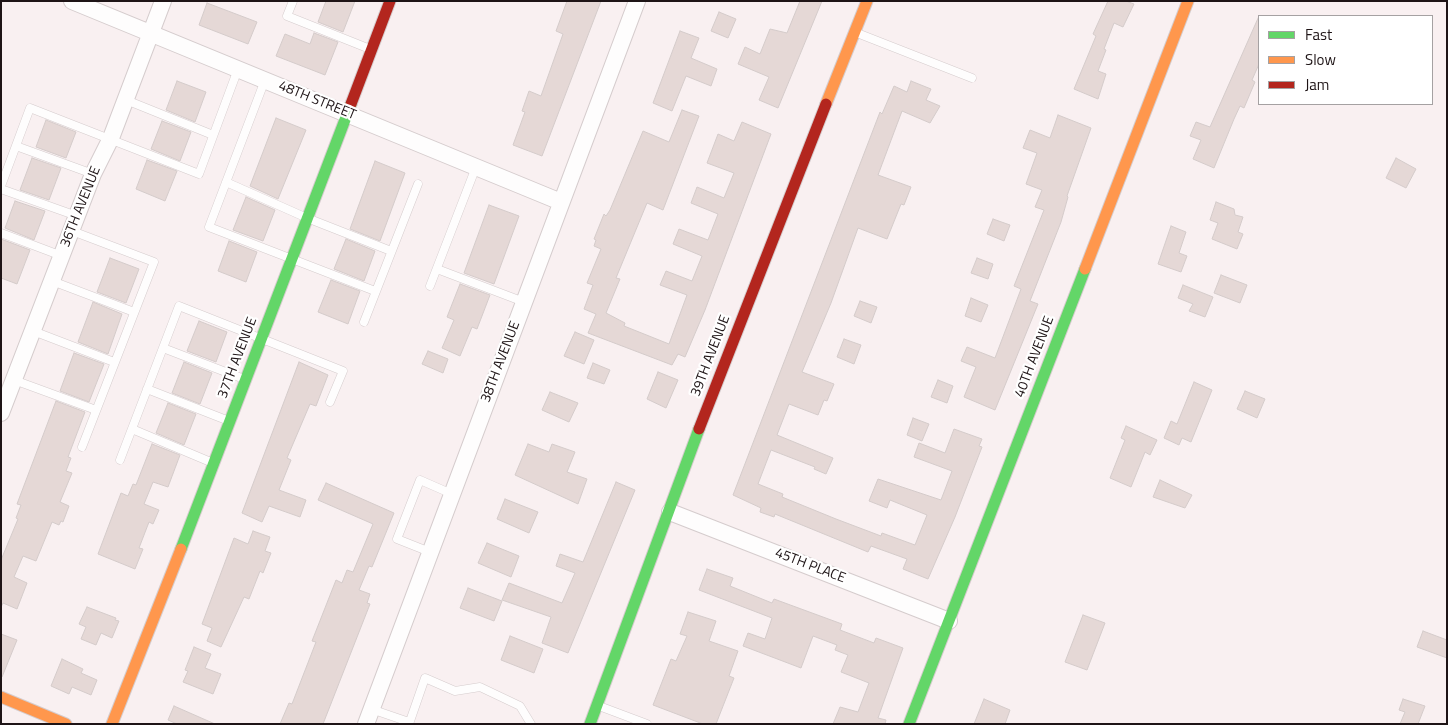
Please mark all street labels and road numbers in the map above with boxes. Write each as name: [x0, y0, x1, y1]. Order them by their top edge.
street label: 48TH STREET: [276, 78, 358, 124]
street label: 36TH AVENUE: [57, 164, 105, 250]
street label: 39TH AVENUE: [688, 313, 734, 399]
street label: 40TH AVENUE: [1012, 314, 1058, 400]
street label: 37TH AVENUE: [215, 315, 261, 401]
street label: 38TH AVENUE: [478, 319, 524, 405]
street label: 45TH PLACE: [772, 545, 848, 587]

